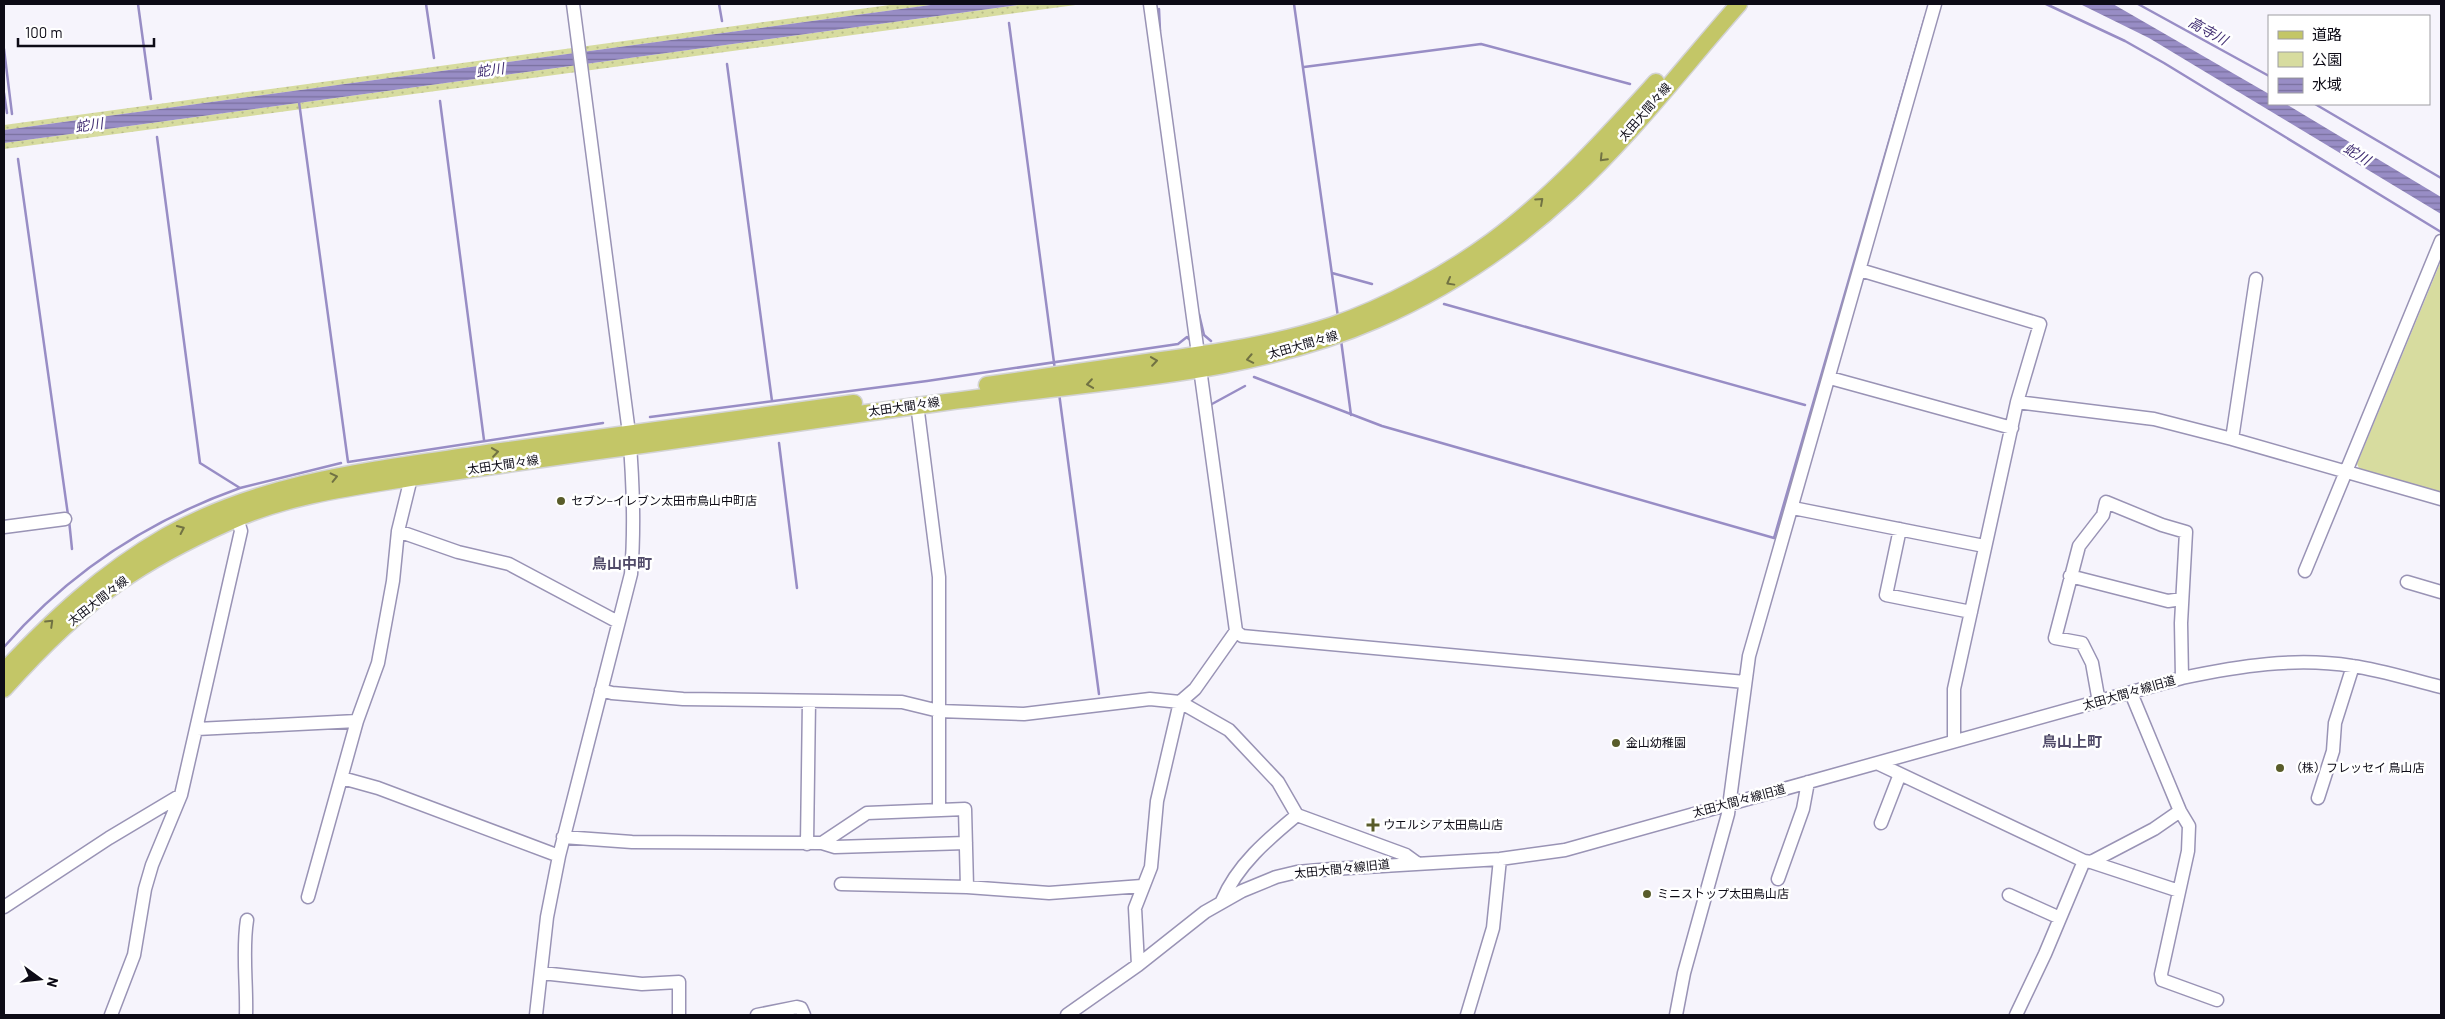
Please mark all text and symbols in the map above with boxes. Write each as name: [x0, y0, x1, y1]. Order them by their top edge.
water label: 高寺川: [2186, 13, 2232, 49]
scale bar: [18, 15, 154, 47]
legend: [2268, 15, 2430, 105]
text: 100 m: [25, 23, 63, 41]
text: 道路: [2312, 25, 2342, 43]
text: 公園: [2312, 50, 2342, 68]
water label: 蛇川: [475, 59, 507, 80]
text: 水域: [2312, 75, 2342, 93]
street label: 太田大間々線: [1615, 80, 1673, 143]
water label: 蛇川: [74, 114, 106, 135]
water label: 蛇川: [2341, 139, 2375, 169]
one-way arrow: [1600, 153, 1609, 162]
one-way arrow: [1534, 198, 1543, 207]
one-way arrow: [1446, 276, 1455, 286]
street label: 太田大間々線: [1266, 327, 1339, 361]
one-way arrow: [1246, 354, 1255, 364]
one-way arrow: [1151, 356, 1159, 367]
one-way arrow: [1085, 378, 1094, 388]
street label: 太田大間々線: [867, 394, 940, 418]
one-way arrow: [491, 448, 499, 458]
street label: 太田大間々線: [466, 452, 539, 476]
one-way arrow: [330, 472, 339, 483]
place label: セブン−イレブン太田市鳥山中町店: [571, 493, 757, 507]
marker: セブン−イレブン太田市鳥山中町店: [555, 495, 567, 507]
one-way arrow: [176, 525, 185, 535]
district label: 鳥山中町: [592, 554, 652, 572]
street label: 太田大間々線: [65, 573, 130, 628]
one-way arrow: [44, 620, 53, 629]
street label: 太田大間々線旧道: [2081, 672, 2177, 712]
district label: 鳥山上町: [2042, 732, 2102, 750]
place label: 金山幼稚園: [1626, 735, 1686, 749]
marker: 金山幼稚園: [1610, 737, 1622, 749]
place label: （株）フレッセイ 鳥山店: [2290, 760, 2424, 774]
marker: （株）フレッセイ 鳥山店: [2274, 762, 2286, 774]
street label: 太田大間々線旧道: [1691, 781, 1787, 819]
place label: ウエルシア太田鳥山店: [1383, 817, 1503, 831]
marker: ウエルシア太田鳥山店: [1367, 819, 1379, 831]
street label: 太田大間々線旧道: [1293, 856, 1390, 880]
place label: ミニストップ太田鳥山店: [1657, 886, 1789, 900]
marker: ミニストップ太田鳥山店: [1641, 888, 1653, 900]
north arrow: [15, 954, 65, 1004]
text: N: [44, 976, 62, 989]

